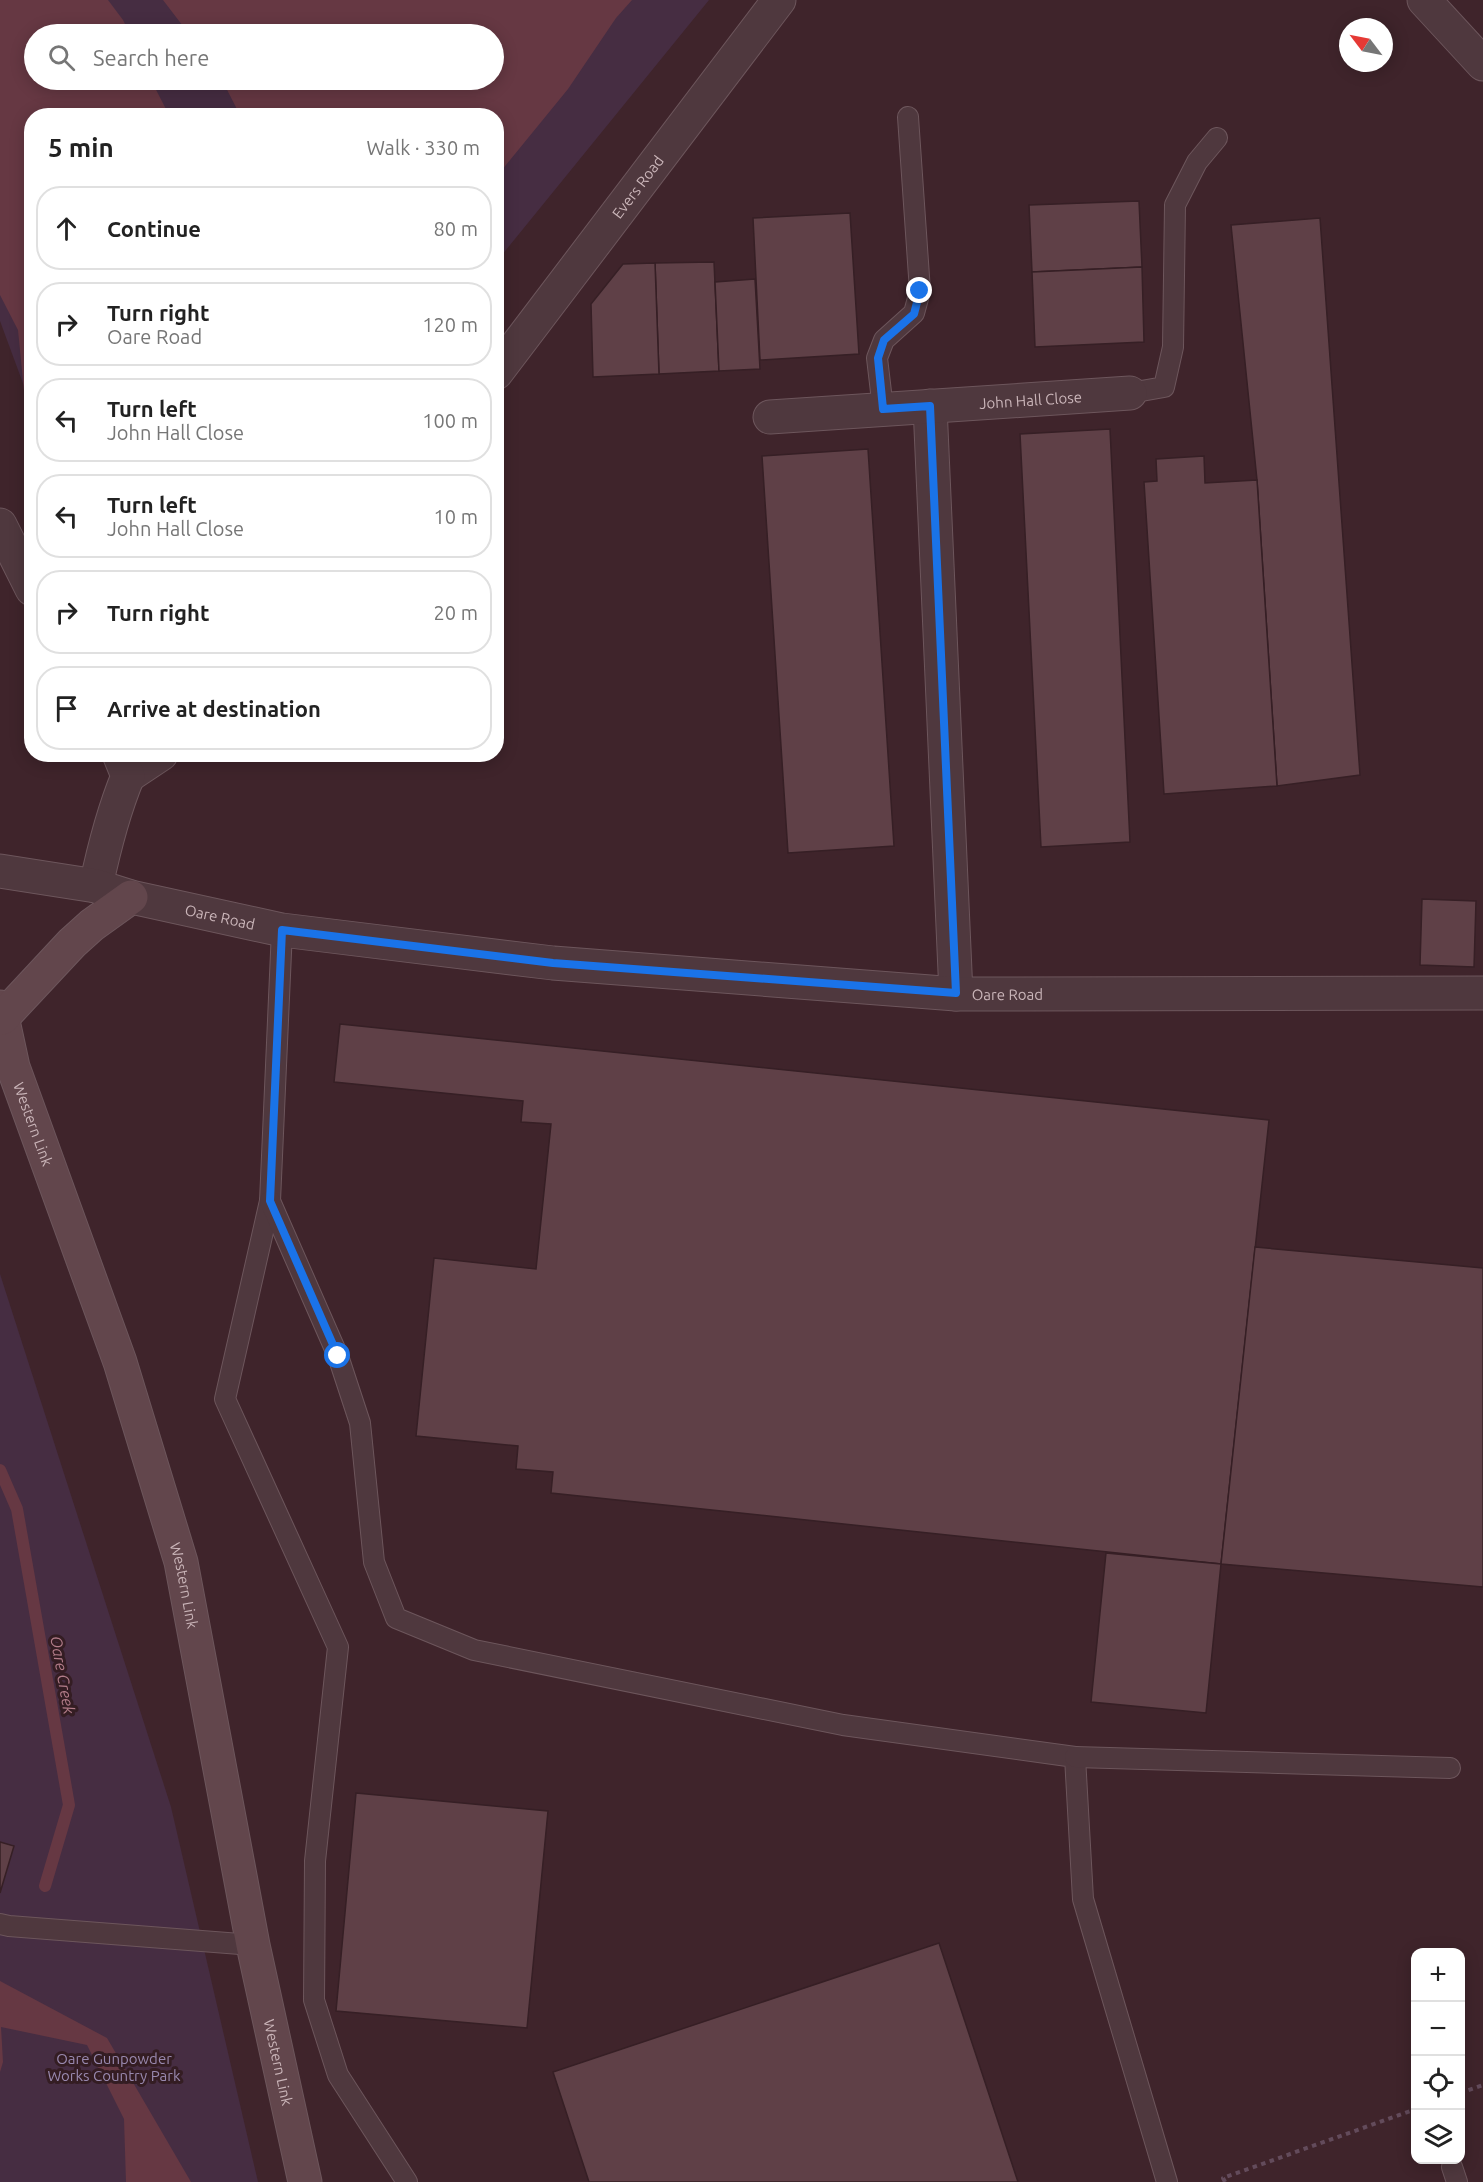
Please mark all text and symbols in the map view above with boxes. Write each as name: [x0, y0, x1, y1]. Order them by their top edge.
north arrow: [1339, 18, 1393, 72]
search box: [24, 24, 504, 90]
icon: search: [45, 41, 78, 74]
text: Search here: [93, 45, 209, 70]
text: 5 min: [48, 133, 114, 162]
text: Walk · 330 m: [367, 136, 480, 159]
street label: Evers Road: [608, 152, 667, 221]
icon: ahead: [50, 212, 83, 245]
text: Continue: [107, 216, 201, 241]
text: 80 m: [434, 217, 478, 240]
route end: [906, 277, 932, 303]
text: Turn right: [107, 300, 209, 325]
icon: right: [50, 308, 83, 341]
text: 120 m: [422, 313, 478, 336]
text: Oare Road: [107, 325, 202, 348]
street label: John Hall Close: [978, 388, 1082, 412]
text: Turn left: [107, 396, 197, 421]
icon: left: [50, 404, 83, 437]
text: 100 m: [422, 409, 478, 432]
text: John Hall Close: [107, 421, 244, 444]
text: Turn left: [107, 492, 197, 517]
icon: left: [50, 500, 83, 533]
text: 10 m: [434, 505, 478, 528]
text: John Hall Close: [107, 517, 244, 540]
icon: right: [50, 596, 83, 629]
text: Turn right: [107, 600, 209, 625]
text: 20 m: [434, 601, 478, 624]
icon: arrive: [50, 692, 83, 725]
text: Arrive at destination: [107, 696, 321, 721]
street label: Oare Road: [183, 901, 257, 932]
street label: Oare Road: [972, 985, 1043, 1002]
street label: Western Link: [11, 1080, 57, 1169]
route start: [324, 1342, 350, 1368]
street label: Western Link: [167, 1540, 202, 1630]
water label: Oare Creek: [47, 1634, 79, 1716]
map controls: [1411, 1948, 1465, 2164]
button: +: [1411, 1948, 1465, 2002]
button: −: [1411, 2002, 1465, 2056]
street label: Western Link: [261, 2018, 297, 2107]
park label: Oare Gunpowder Works Country Park: [47, 2050, 181, 2084]
button: locate: [1411, 2056, 1465, 2110]
button: layers: [1411, 2110, 1465, 2164]

